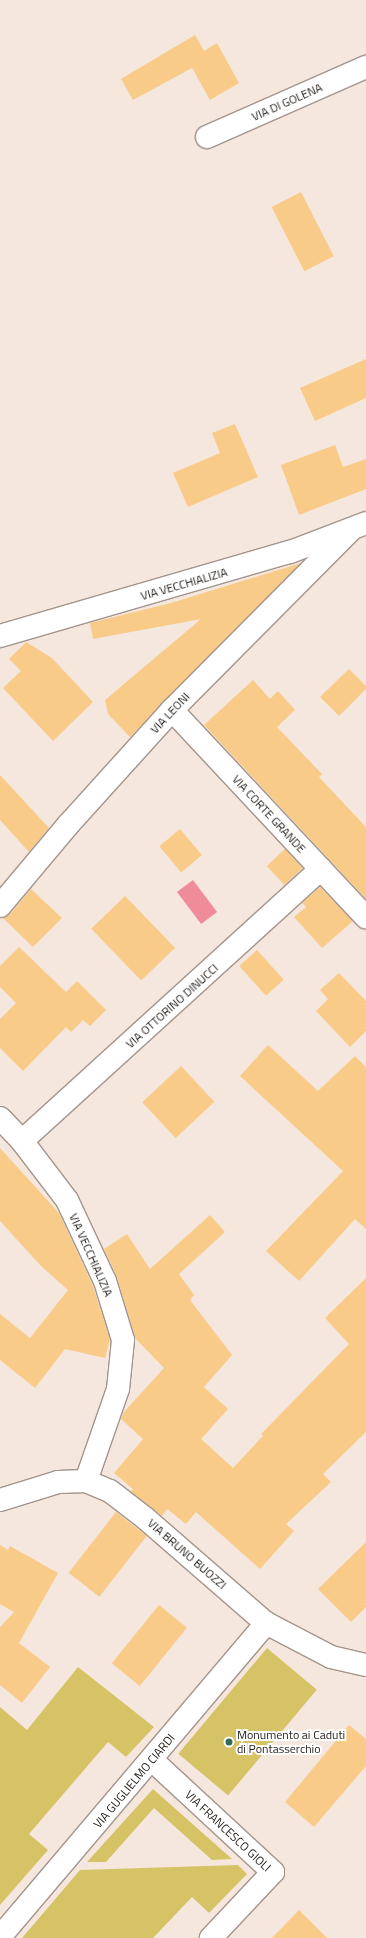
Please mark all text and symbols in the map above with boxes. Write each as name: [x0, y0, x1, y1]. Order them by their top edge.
street label: VIA DI GOLENA: [249, 80, 325, 124]
street label: VIA VECCHIALIZIA: [139, 565, 229, 603]
street label: VIA LEONI: [147, 689, 193, 737]
street label: VIA CORTE GRANDE: [229, 772, 309, 856]
street label: VIA OTTORINO DINUCCI: [123, 961, 221, 1051]
street label: VIA VECCHIALIZIA: [66, 1211, 116, 1299]
street label: VIA BRUNO BUOZZI: [145, 1516, 229, 1592]
place label: Monumento ai Caduti di Pontasserchio: [237, 1728, 345, 1756]
street label: VIA GUGLIELMO CIARDI: [90, 1731, 178, 1831]
marker: Monumento ai Caduti di Pontasserchio: [224, 1737, 234, 1747]
street label: VIA FRANCESCO GIOLI: [182, 1787, 274, 1875]

